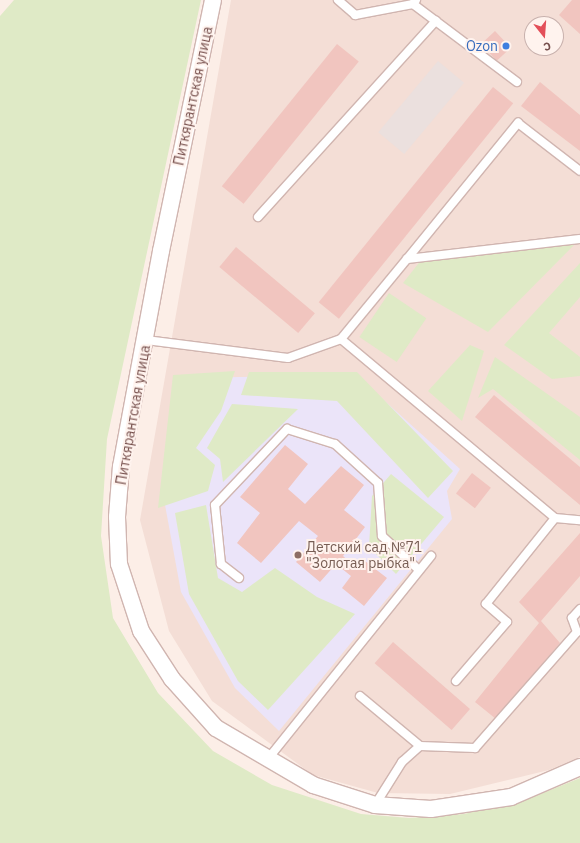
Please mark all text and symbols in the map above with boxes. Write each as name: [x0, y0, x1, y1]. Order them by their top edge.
north arrow: [524, 16, 564, 56]
street label: Питкярантская улица: [170, 25, 216, 167]
place label: Ozon: [466, 38, 498, 54]
text: С: [542, 39, 553, 54]
marker: Ozon: [501, 41, 511, 51]
street label: Питкярантская улица: [112, 344, 154, 486]
place label: Детский сад №71 "Золотая рыбка": [306, 539, 422, 572]
marker: Детский сад №71 "Золотая рыбка": [293, 550, 303, 560]

